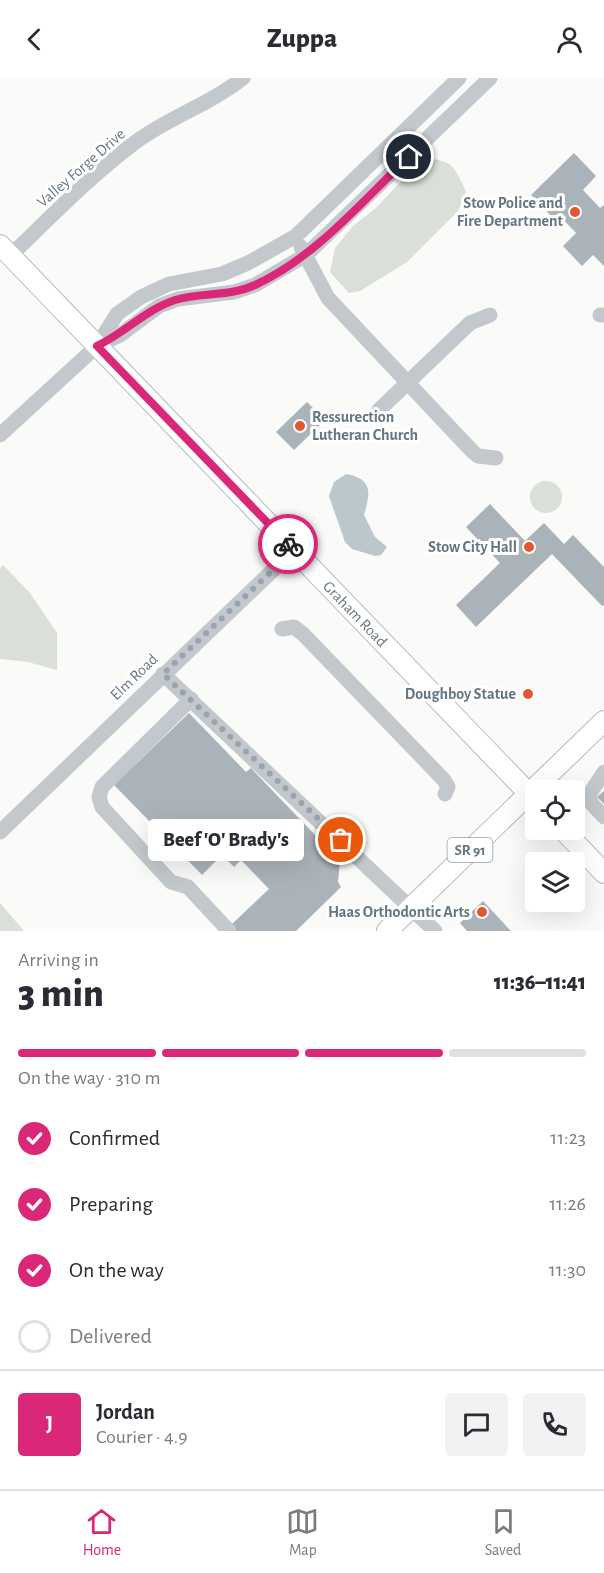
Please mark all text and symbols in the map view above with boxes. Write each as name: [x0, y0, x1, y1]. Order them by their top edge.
icon: back: [18, 23, 51, 56]
icon: person: [553, 23, 586, 56]
text: Zuppa: [267, 25, 337, 52]
street label: Valley Forge Drive: [34, 126, 129, 211]
pin: [383, 131, 434, 182]
icon: home: [392, 140, 425, 173]
place label: Stow Police and Fire Department: [457, 195, 564, 229]
marker: Stow Police and Fire Department: [568, 205, 582, 219]
place label: Ressurection Lutheran Church: [312, 409, 418, 443]
marker: Ressurection Lutheran Church: [293, 419, 307, 433]
courier: [258, 514, 318, 574]
icon: bike: [272, 528, 305, 561]
place label: Stow City Hall: [428, 539, 517, 556]
marker: Stow City Hall: [522, 540, 536, 554]
street label: Graham Road: [320, 578, 390, 650]
street label: Elm Road: [107, 651, 161, 703]
place label: Doughboy Statue: [405, 686, 516, 703]
marker: Doughboy Statue: [521, 687, 535, 701]
map controls: [525, 780, 585, 912]
button: locate: [525, 780, 585, 840]
pin: [315, 814, 366, 865]
callout: Beef 'O' Brady's: [149, 819, 305, 861]
icon: bag: [324, 823, 357, 856]
text: Beef 'O' Brady's: [163, 830, 289, 850]
road number: SR 91: [448, 838, 492, 862]
button: layers: [525, 852, 585, 912]
place label: Haas Orthodontic Arts: [328, 904, 470, 920]
marker: Haas Orthodontic Arts: [475, 905, 489, 919]
text: Arriving in: [18, 950, 99, 970]
text: 11:36–11:41: [494, 971, 586, 993]
text: 3 min: [18, 975, 104, 1014]
text: On the way · 310 m: [18, 1068, 160, 1088]
icon: check: [18, 1122, 51, 1155]
text: Confirmed: [69, 1127, 160, 1149]
text: 11:23: [550, 1128, 586, 1148]
icon: check: [18, 1188, 51, 1221]
text: Preparing: [69, 1193, 153, 1215]
text: 11:26: [549, 1194, 586, 1214]
icon: check: [18, 1254, 51, 1287]
text: On the way: [69, 1259, 164, 1281]
text: 11:30: [549, 1260, 586, 1280]
text: Delivered: [69, 1325, 152, 1347]
button: chat: [445, 1393, 508, 1456]
button: phone: [523, 1393, 586, 1456]
text: Jordan: [96, 1401, 155, 1423]
text: J: [46, 1413, 53, 1435]
text: Courier · 4.9: [96, 1427, 188, 1447]
tab: Home: [83, 1505, 121, 1560]
tab: Map: [286, 1505, 319, 1560]
tab: Saved: [485, 1505, 521, 1560]

